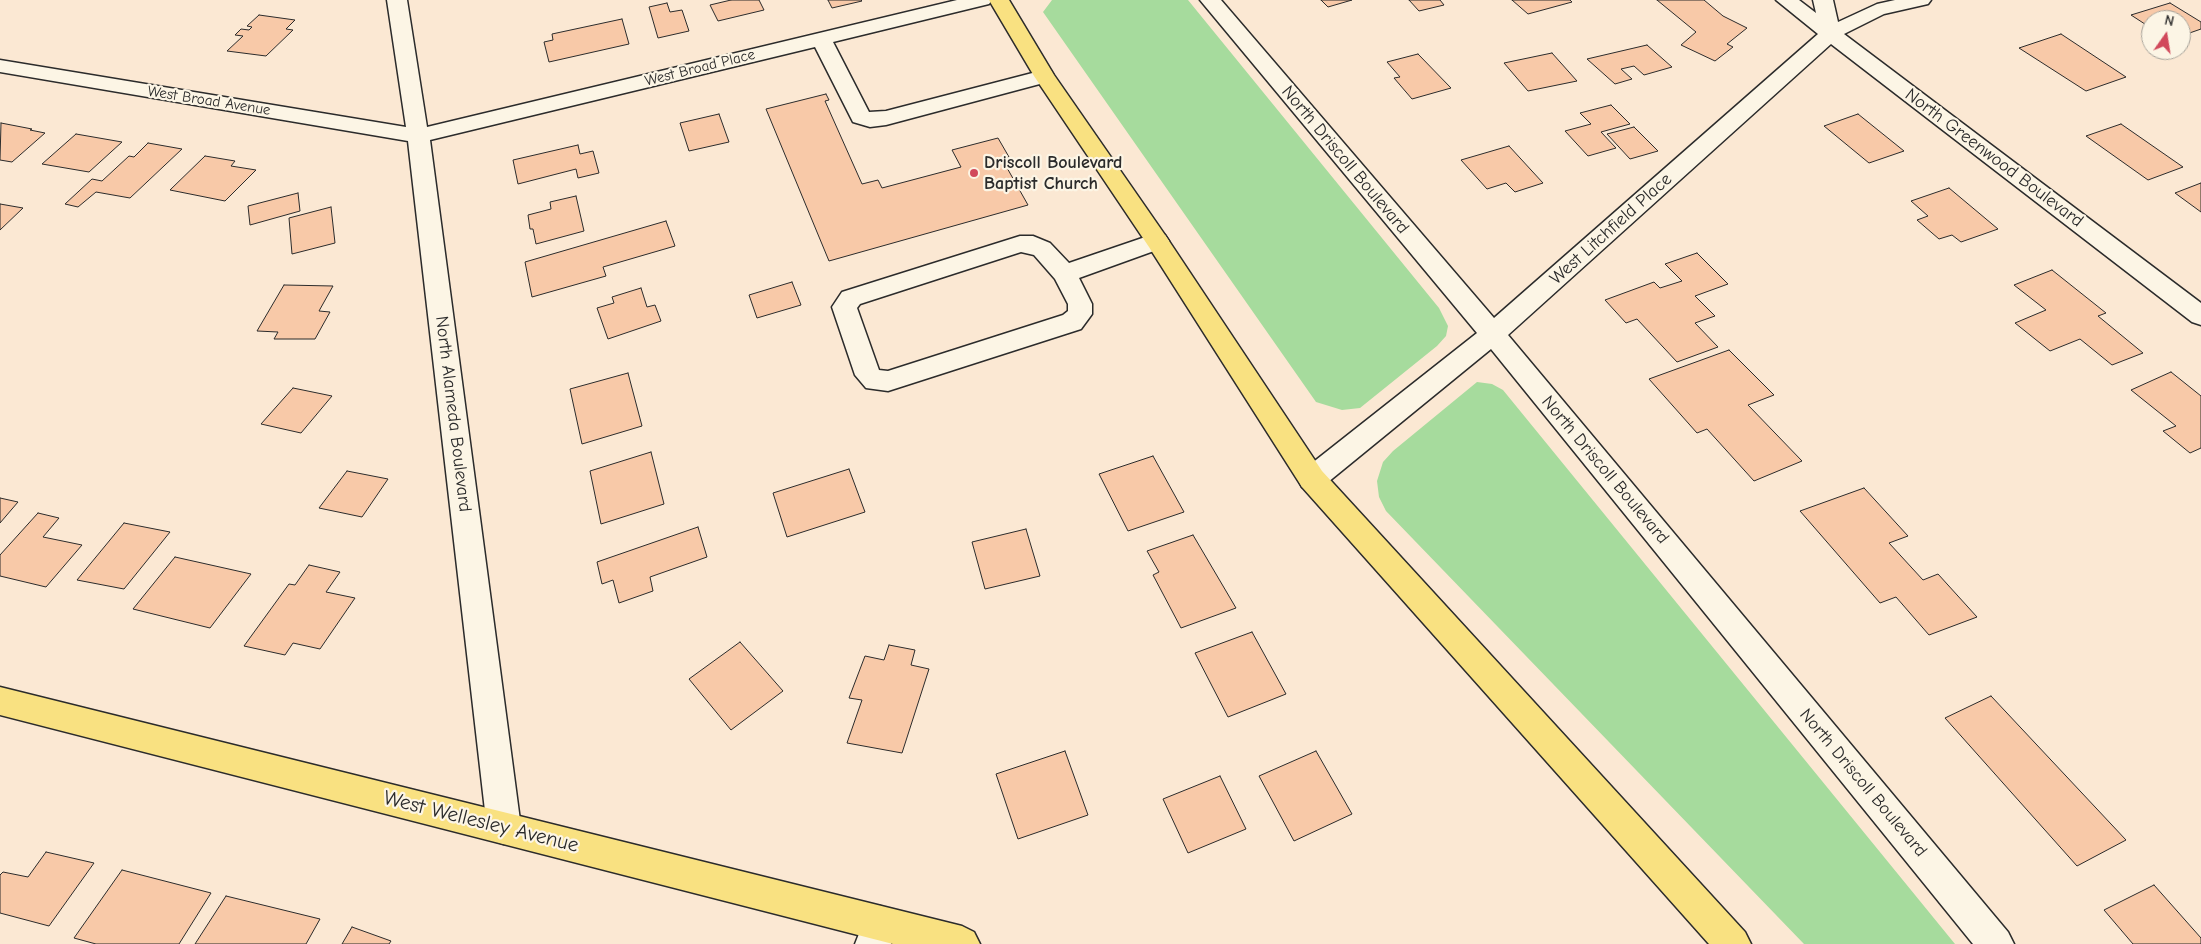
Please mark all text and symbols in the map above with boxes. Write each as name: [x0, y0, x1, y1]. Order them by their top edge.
north arrow: [2141, 10, 2191, 60]
text: N: [2163, 12, 2176, 30]
street label: West Broad Place: [643, 46, 757, 90]
street label: North Driscoll Boulevard: [1277, 81, 1413, 239]
street label: West Broad Avenue: [146, 82, 272, 120]
street label: North Greenwood Boulevard: [1901, 84, 2087, 232]
place label: Driscoll Boulevard Baptist Church: [984, 152, 1122, 194]
marker: Driscoll Boulevard Baptist Church: [968, 167, 980, 179]
street label: West Litchfield Place: [1546, 169, 1676, 289]
street label: North Alameda Boulevard: [430, 315, 476, 513]
street label: North Driscoll Boulevard: [1537, 391, 1673, 549]
street label: North Driscoll Boulevard: [1795, 704, 1931, 862]
street label: West Wellesley Avenue: [381, 786, 581, 858]

